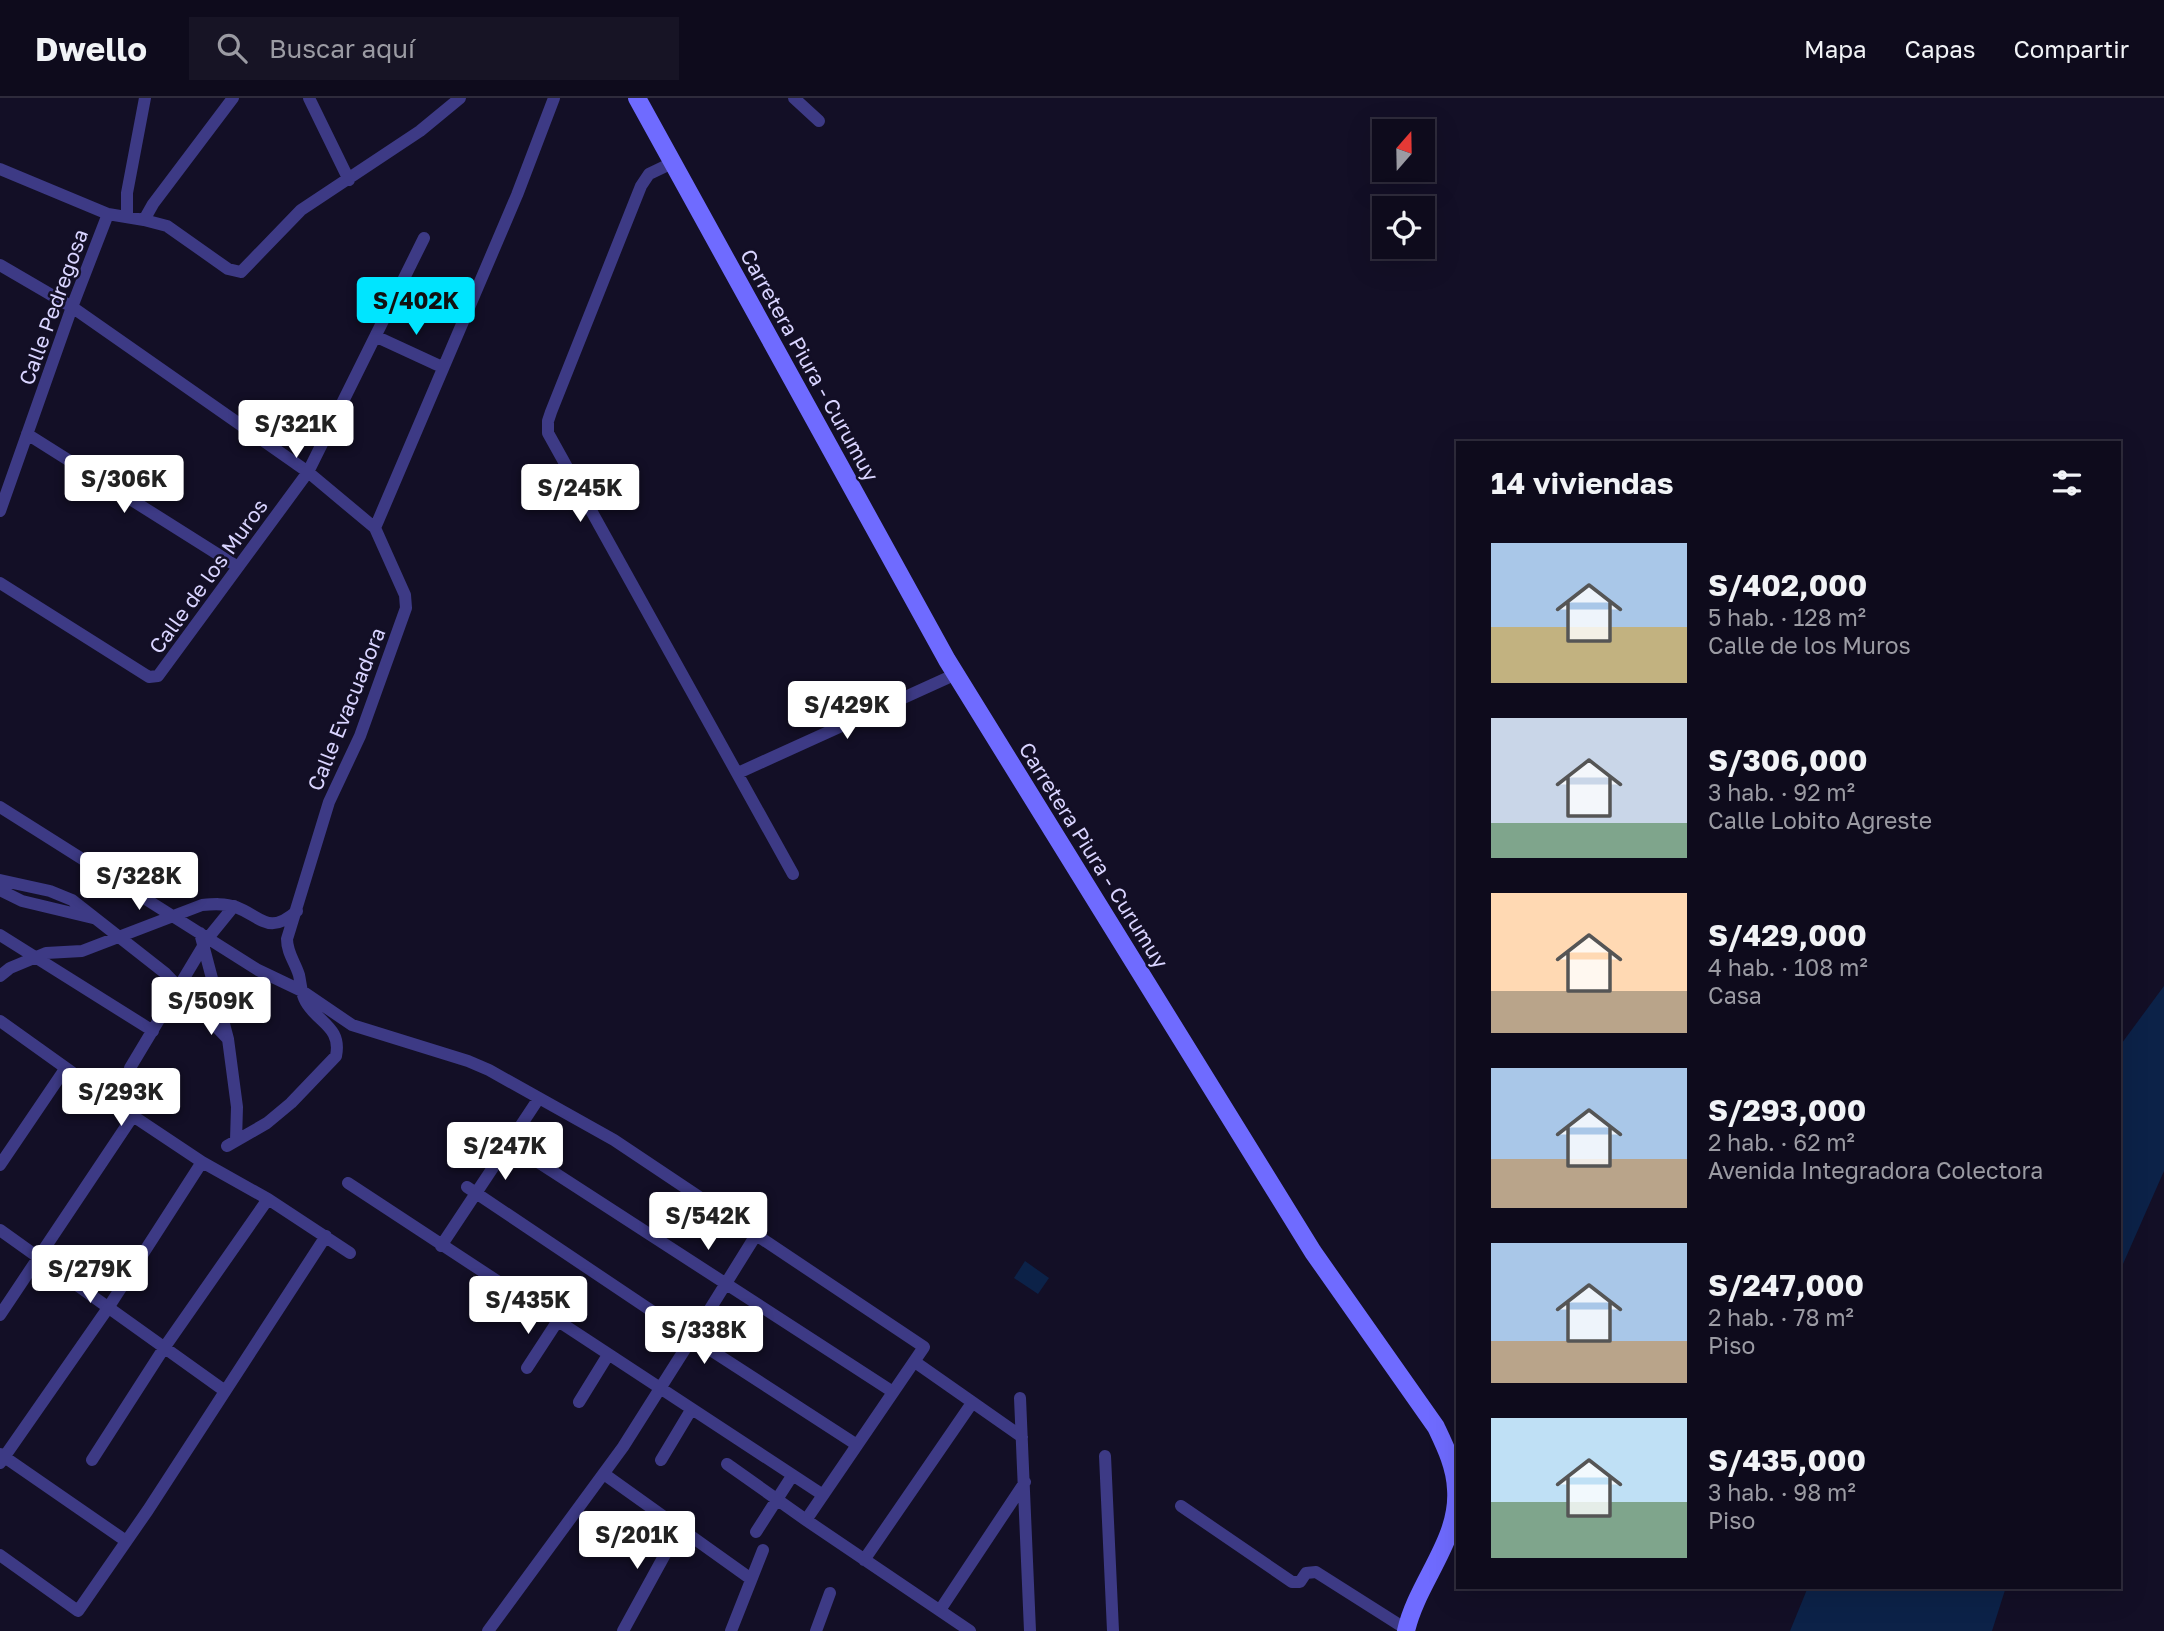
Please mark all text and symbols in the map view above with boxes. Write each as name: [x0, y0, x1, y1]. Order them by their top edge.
search box: [189, 17, 679, 80]
text: Dwello: [35, 29, 147, 68]
icon: search: [213, 29, 251, 67]
text: Buscar aquí: [269, 33, 415, 64]
text: Mapa: [1804, 34, 1867, 63]
text: Capas: [1905, 34, 1975, 63]
text: Compartir: [2013, 34, 2129, 63]
north arrow: [1372, 119, 1435, 182]
map controls: [1372, 119, 1435, 259]
button: locate: [1372, 196, 1435, 259]
street label: Calle Pedregosa: [13, 225, 93, 389]
street label: Carretera Piura - Curumuy: [735, 244, 885, 486]
pin: S/402K: [359, 278, 473, 337]
text: S/402K: [373, 286, 459, 314]
pin: S/321K: [239, 400, 353, 460]
text: S/321K: [254, 409, 338, 437]
pin: S/306K: [67, 456, 181, 515]
text: S/306K: [81, 464, 167, 492]
pin: S/245K: [523, 464, 637, 524]
icon: filters: [2048, 464, 2086, 502]
text: 14 viviendas: [1491, 465, 1674, 501]
text: S/245K: [537, 473, 623, 501]
street label: Calle de los Muros: [143, 493, 273, 659]
text: S/402,000: [1708, 567, 1867, 603]
icon: home: [1547, 571, 1631, 655]
text: 5 hab. · 128 m²: [1708, 603, 1866, 631]
street label: Calle Evacuadora: [301, 624, 391, 794]
text: Calle de los Muros: [1708, 631, 1911, 659]
pin: S/429K: [790, 682, 904, 741]
text: S/429K: [804, 690, 890, 718]
street label: Carretera Piura - Curumuy: [1014, 737, 1174, 973]
text: S/306,000: [1708, 742, 1867, 778]
icon: home: [1547, 746, 1631, 830]
text: 3 hab. · 92 m²: [1708, 778, 1855, 806]
text: Calle Lobito Agreste: [1708, 806, 1932, 834]
pin: S/328K: [82, 852, 196, 912]
text: S/328K: [96, 861, 182, 889]
text: S/429,000: [1708, 917, 1867, 953]
icon: home: [1547, 921, 1631, 1005]
text: 4 hab. · 108 m²: [1708, 953, 1868, 981]
pin: S/509K: [154, 978, 268, 1037]
text: Casa: [1708, 981, 1762, 1009]
text: S/509K: [168, 986, 254, 1014]
pin: S/293K: [64, 1068, 178, 1128]
text: S/293K: [78, 1077, 164, 1105]
text: S/293,000: [1708, 1092, 1866, 1128]
icon: home: [1547, 1096, 1631, 1180]
pin: S/247K: [448, 1122, 562, 1182]
text: 2 hab. · 62 m²: [1708, 1128, 1855, 1156]
text: S/247K: [463, 1131, 547, 1159]
text: Avenida Integradora Colectora: [1708, 1156, 2043, 1184]
pin: S/542K: [651, 1192, 765, 1252]
text: S/542K: [665, 1201, 751, 1229]
pin: S/279K: [33, 1246, 147, 1305]
text: S/279K: [48, 1254, 132, 1282]
text: S/247,000: [1708, 1267, 1864, 1303]
icon: home: [1547, 1271, 1631, 1355]
pin: S/435K: [471, 1276, 585, 1336]
text: S/435K: [485, 1285, 571, 1313]
text: 2 hab. · 78 m²: [1708, 1303, 1854, 1331]
pin: S/338K: [647, 1306, 761, 1366]
text: S/338K: [661, 1315, 747, 1343]
text: Piso: [1708, 1331, 1755, 1359]
text: S/435,000: [1708, 1442, 1866, 1478]
icon: home: [1547, 1446, 1631, 1530]
text: 3 hab. · 98 m²: [1708, 1478, 1856, 1506]
text: Piso: [1708, 1506, 1755, 1534]
pin: S/201K: [580, 1512, 694, 1571]
text: S/201K: [595, 1520, 679, 1548]

